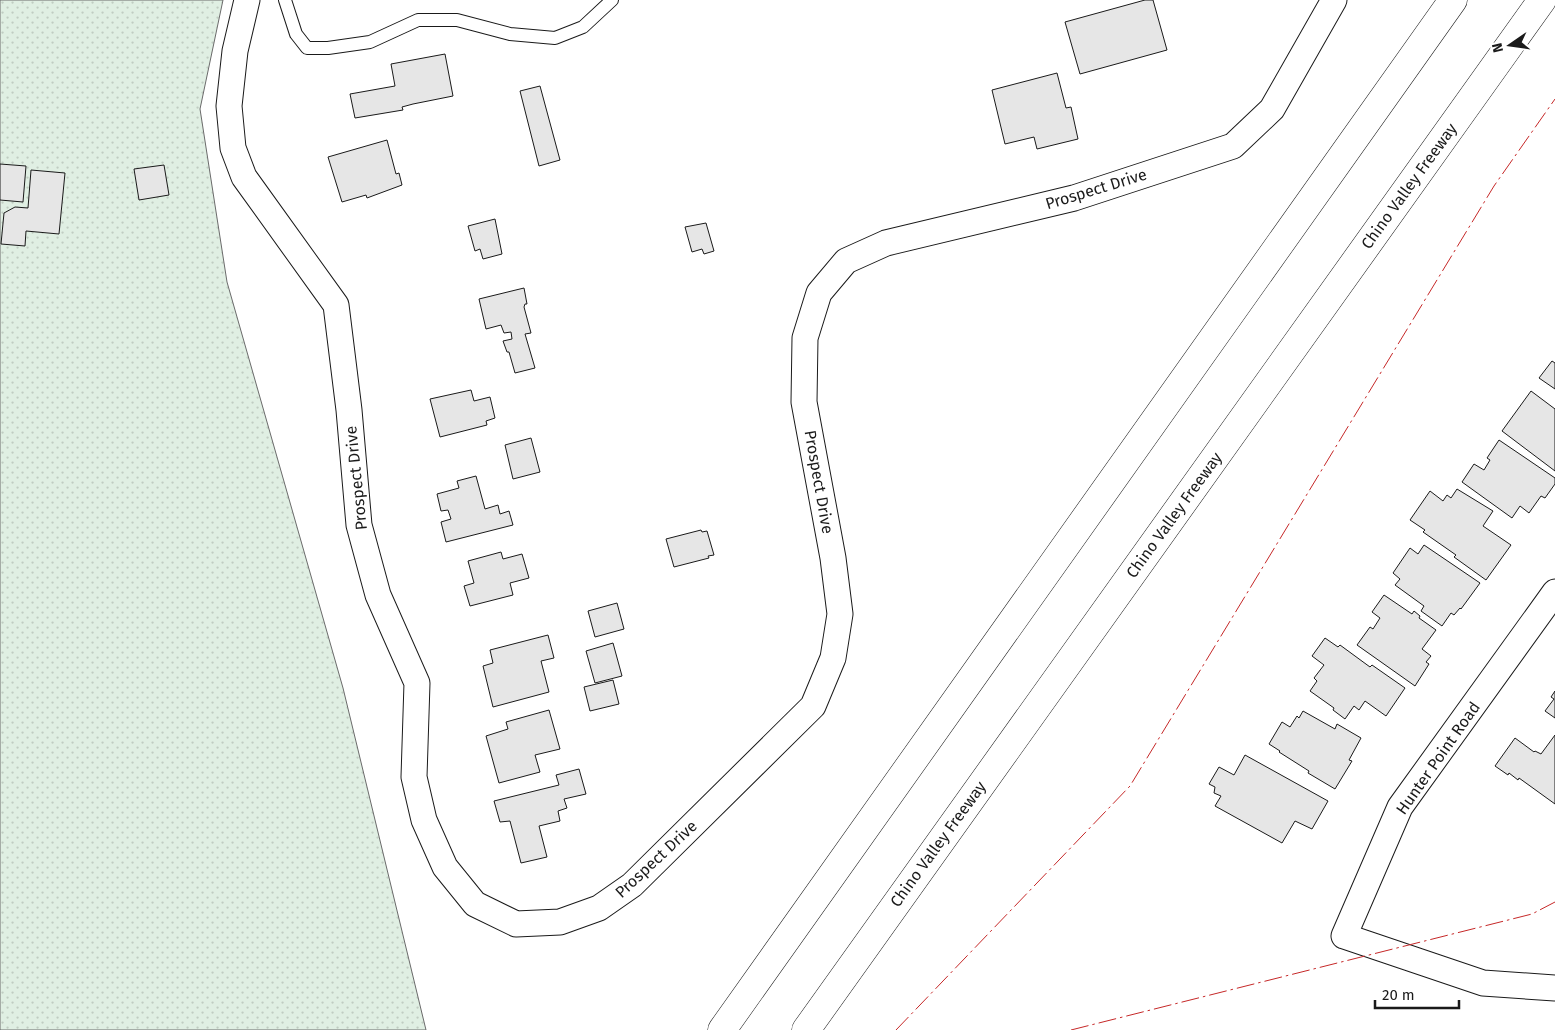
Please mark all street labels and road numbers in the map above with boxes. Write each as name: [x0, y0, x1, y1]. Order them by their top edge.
street label: Chino Valley Freeway: [1357, 119, 1461, 252]
street label: Prospect Drive: [1043, 165, 1149, 213]
street label: Prospect Drive: [341, 425, 371, 531]
street label: Prospect Drive: [801, 429, 837, 535]
street label: Chino Valley Freeway: [1122, 448, 1226, 581]
street label: Hunter Point Road: [1392, 698, 1484, 818]
street label: Chino Valley Freeway: [886, 777, 990, 910]
street label: Prospect Drive: [611, 816, 701, 902]

